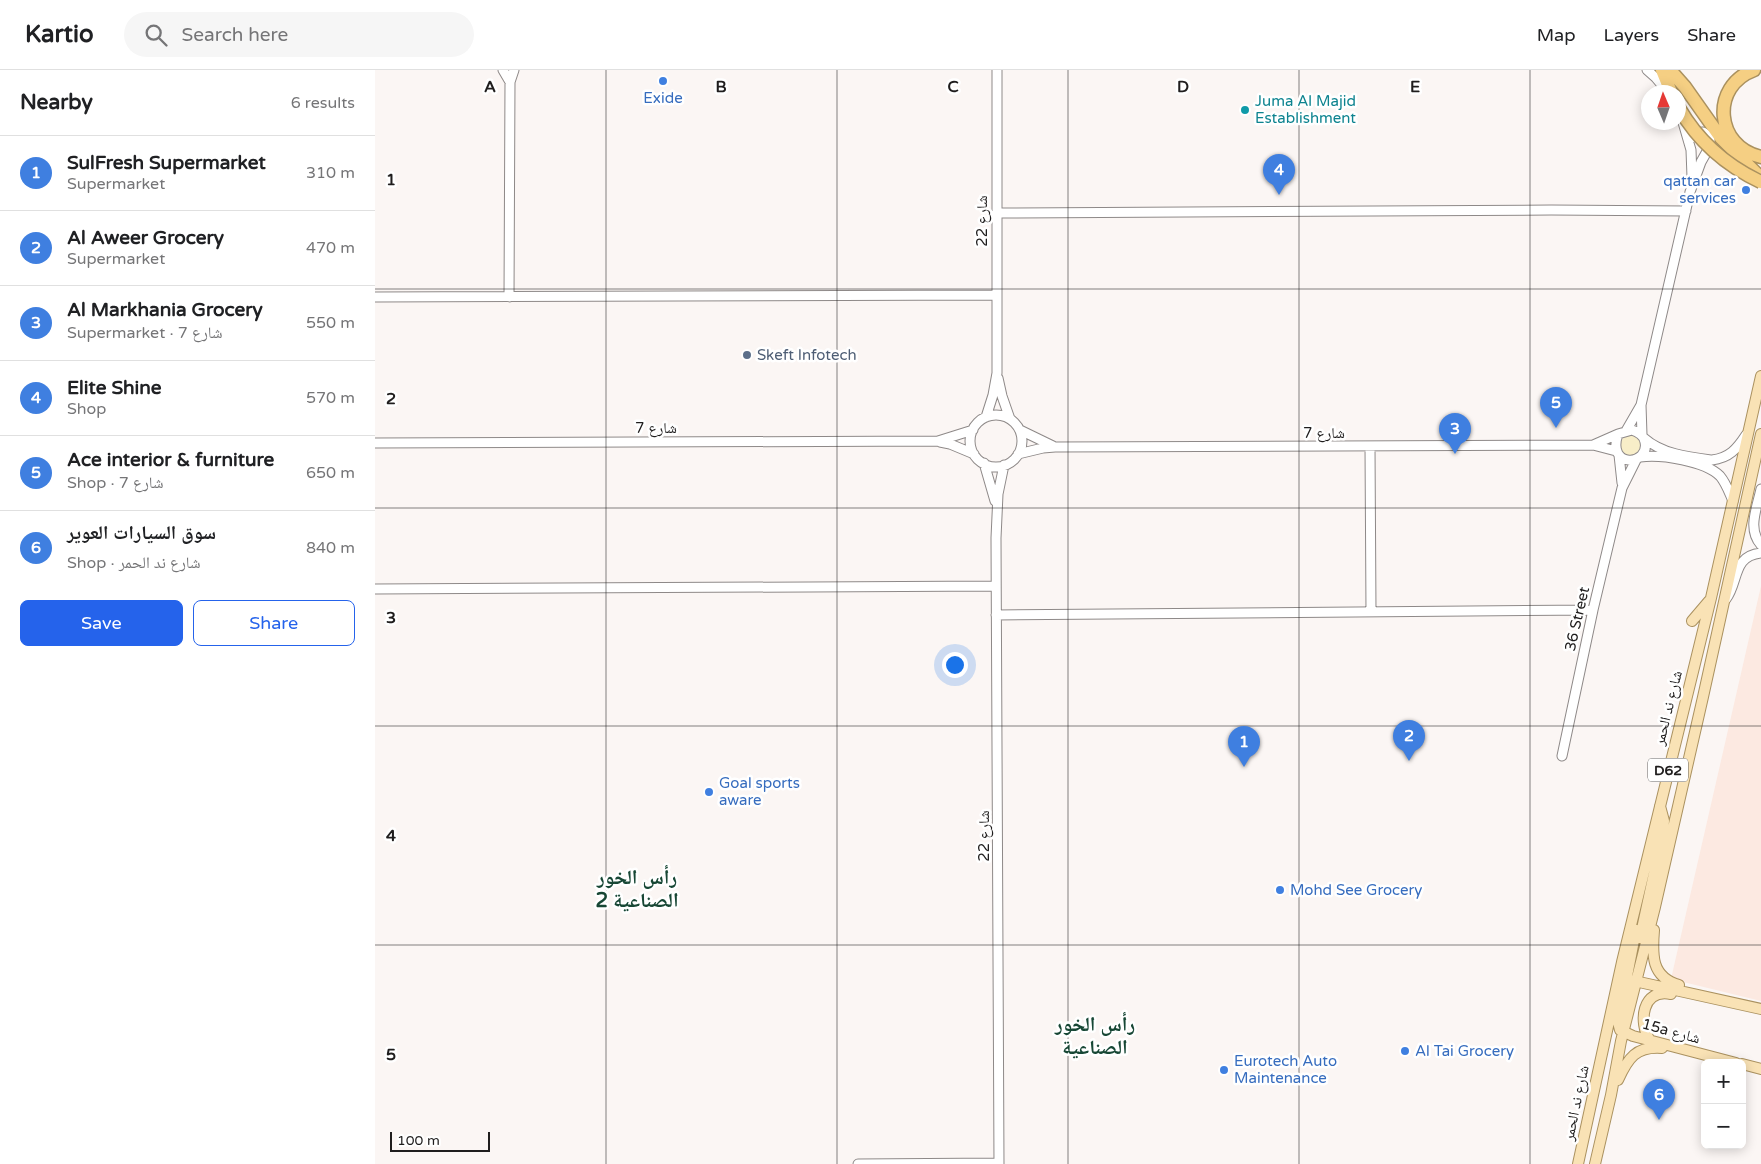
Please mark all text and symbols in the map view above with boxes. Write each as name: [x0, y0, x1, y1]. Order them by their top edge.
search box: [124, 12, 474, 57]
text: Kartio: [25, 20, 94, 49]
icon: search: [142, 21, 170, 49]
text: Search here: [182, 24, 288, 46]
text: Map: [1537, 24, 1576, 46]
text: Layers: [1604, 24, 1659, 46]
text: Share: [1687, 24, 1736, 46]
marker: Exide: [657, 75, 669, 87]
text: A: [484, 77, 496, 97]
text: B: [715, 77, 727, 97]
text: C: [947, 77, 959, 97]
text: D: [1177, 77, 1189, 97]
text: E: [1410, 77, 1420, 97]
north arrow: [1641, 85, 1686, 130]
place label: Exide: [643, 89, 683, 107]
text: Nearby: [20, 90, 93, 115]
place label: Juma Al Majid Establishment: [1255, 92, 1356, 127]
text: 6 results: [291, 93, 355, 113]
marker: Juma Al Majid Establishment: [1239, 104, 1251, 116]
text: SulFresh Supermarket: [67, 152, 266, 174]
pin: 4: [1263, 154, 1295, 195]
text: 1: [31, 163, 41, 183]
text: 310 m: [306, 163, 355, 183]
text: 1: [386, 170, 396, 190]
place label: qattan car services: [1663, 172, 1736, 207]
text: Supermarket: [67, 174, 165, 194]
marker: qattan car services: [1740, 184, 1752, 196]
street label: شارع 22: [973, 195, 992, 247]
text: Al Aweer Grocery: [67, 227, 224, 249]
text: 2: [31, 238, 41, 258]
text: 470 m: [306, 238, 355, 258]
text: Supermarket: [67, 249, 165, 269]
text: Al Markhania Grocery: [67, 299, 263, 321]
text: 3: [31, 313, 41, 333]
text: 550 m: [306, 313, 355, 333]
text: Supermarket · شارع 7: [67, 323, 222, 343]
place label: Skeft Infotech: [757, 346, 857, 364]
marker: Skeft Infotech: [741, 349, 753, 361]
text: Elite Shine: [67, 377, 162, 399]
pin: 5: [1540, 387, 1572, 428]
text: 4: [31, 388, 41, 408]
text: 570 m: [306, 388, 355, 408]
text: 2: [386, 389, 396, 409]
text: Shop: [67, 399, 106, 419]
pin: 3: [1439, 413, 1471, 454]
street label: شارع 7: [635, 419, 677, 438]
street label: شارع 7: [1303, 424, 1345, 443]
text: Ace interior & furniture: [67, 449, 274, 471]
text: 5: [31, 463, 41, 483]
text: 650 m: [306, 463, 355, 483]
text: Shop · شارع 7: [67, 473, 163, 493]
text: سوق السيارات العوير: [67, 522, 216, 544]
text: 6: [31, 538, 41, 558]
text: 840 m: [306, 538, 355, 558]
text: Shop · شارع ند الحمر: [67, 553, 200, 573]
street label: 36 Street: [1561, 585, 1593, 653]
button: Save: [20, 600, 183, 646]
button: Share: [193, 600, 355, 646]
text: 3: [386, 608, 396, 628]
your location: [942, 652, 968, 678]
street label: شارع ند الحمر: [1650, 669, 1687, 749]
pin: 2: [1393, 720, 1425, 761]
pin: 1: [1228, 726, 1260, 767]
road number: D62: [1648, 758, 1688, 782]
place label: Goal sports aware: [719, 774, 800, 809]
marker: Goal sports aware: [703, 786, 715, 798]
street label: شارع 22: [975, 810, 994, 862]
text: 4: [386, 826, 396, 846]
district label: رأس الخور الصناعية 2: [595, 864, 679, 913]
place label: Mohd See Grocery: [1290, 881, 1422, 899]
marker: Mohd See Grocery: [1274, 884, 1286, 896]
district label: رأس الخور الصناعية: [1054, 1011, 1135, 1060]
street label: 15a شارع: [1640, 1015, 1702, 1048]
place label: Al Tai Grocery: [1415, 1042, 1514, 1060]
text: 5: [386, 1045, 396, 1065]
marker: Al Tai Grocery: [1399, 1045, 1411, 1057]
place label: Eurotech Auto Maintenance: [1234, 1052, 1337, 1087]
map controls: [1701, 1059, 1746, 1149]
button: +: [1701, 1059, 1746, 1104]
marker: Eurotech Auto Maintenance: [1218, 1064, 1230, 1076]
street label: شارع ند الحمر: [1559, 1064, 1594, 1143]
pin: 6: [1643, 1079, 1675, 1120]
button: −: [1701, 1104, 1746, 1149]
scale bar: [390, 1129, 490, 1152]
text: 100 m: [397, 1132, 440, 1149]

